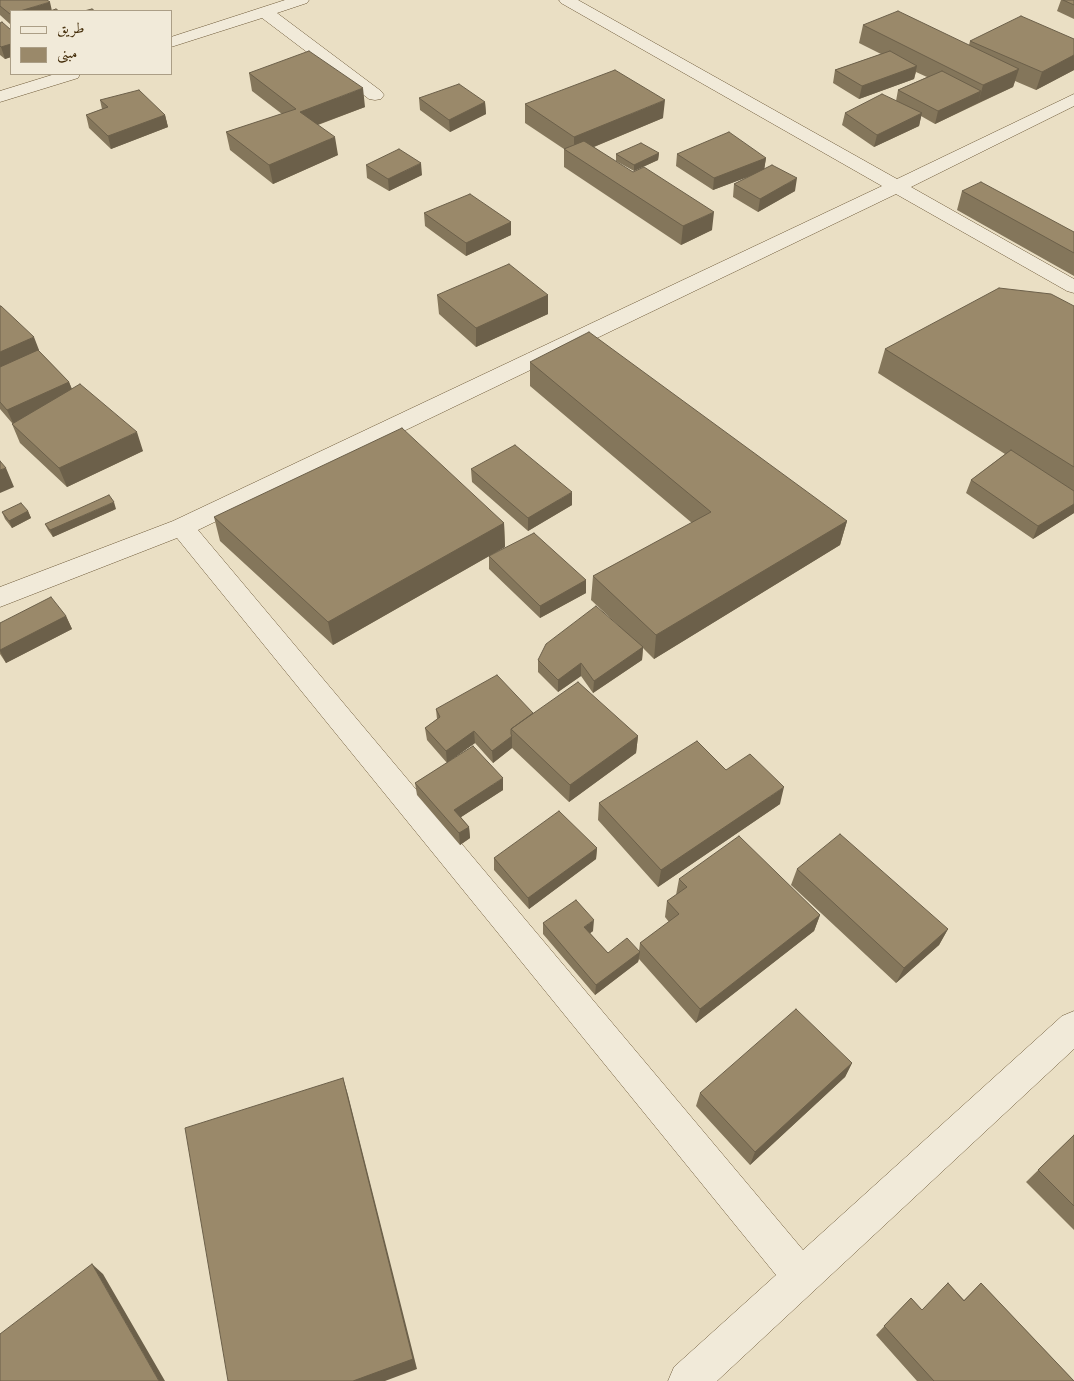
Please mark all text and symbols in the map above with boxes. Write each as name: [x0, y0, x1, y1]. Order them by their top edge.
legend: [10, 10, 172, 75]
text: طريق: [57, 17, 84, 38]
text: مبنى: [57, 42, 77, 63]

